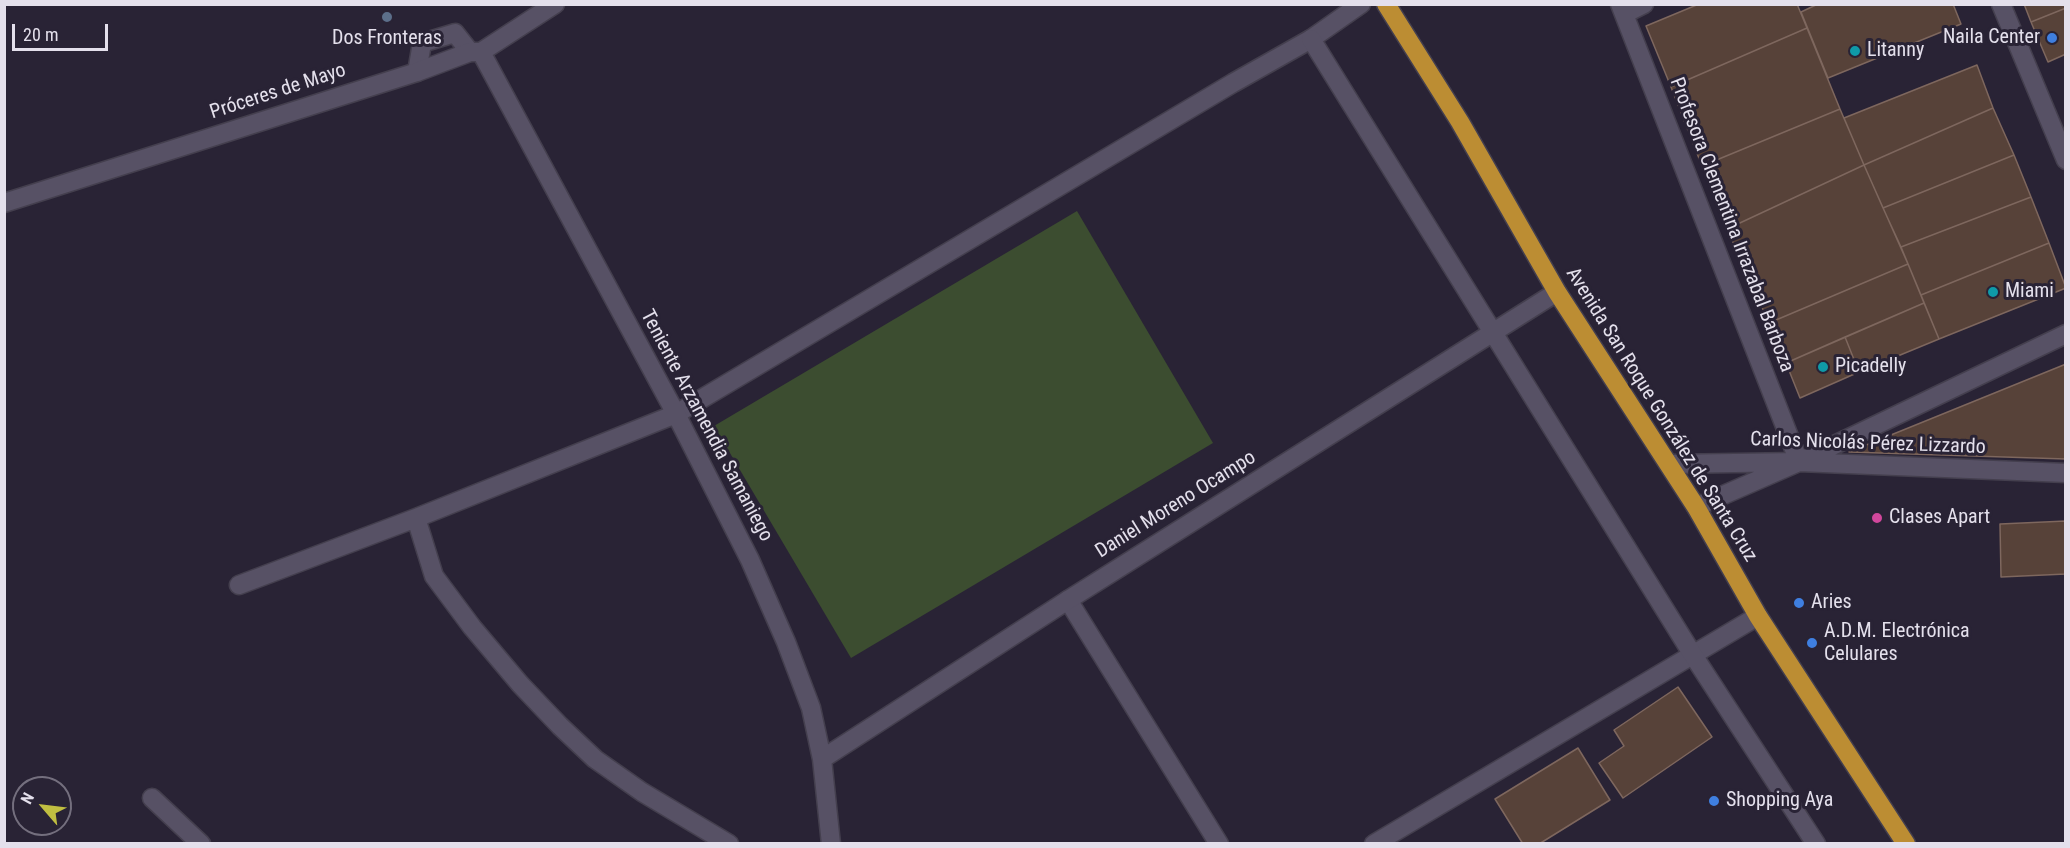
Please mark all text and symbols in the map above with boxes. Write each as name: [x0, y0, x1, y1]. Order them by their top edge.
marker: Dos Fronteras: [380, 10, 394, 24]
scale bar: [15, 12, 111, 50]
text: 20 m: [23, 24, 58, 45]
place label: Naila Center: [1943, 26, 2040, 50]
place label: Dos Fronteras: [332, 27, 442, 51]
marker: Naila Center: [2045, 31, 2059, 45]
place label: Litanny: [1867, 39, 1924, 63]
marker: Litanny: [1848, 44, 1862, 58]
street label: Próceres de Mayo: [207, 59, 349, 125]
street label: Profesora Clementina Irrazabal Barboza: [1664, 74, 1798, 376]
street label: Avenida San Roque González de Santa Cruz: [1560, 263, 1762, 567]
place label: Miami: [2005, 280, 2054, 304]
marker: Miami: [1986, 285, 2000, 299]
street label: Teniente Arzamendia Samaniego: [635, 306, 777, 546]
place label: Picadelly: [1835, 355, 1906, 379]
marker: Picadelly: [1816, 360, 1830, 374]
street label: Carlos Nicolás Pérez Lizzardo: [1750, 428, 1986, 460]
street label: Daniel Moreno Ocampo: [1091, 446, 1261, 564]
place label: Clases Apart: [1889, 506, 1990, 530]
marker: Clases Apart: [1870, 511, 1884, 525]
place label: Aries: [1811, 591, 1852, 615]
marker: Aries: [1792, 596, 1806, 610]
place label: A.D.M. Electrónica Celulares: [1824, 620, 1970, 667]
marker: A.D.M. Electrónica Celulares: [1805, 636, 1819, 650]
north arrow: [12, 776, 72, 836]
text: N: [17, 789, 38, 807]
place label: Shopping Aya: [1726, 789, 1833, 813]
marker: Shopping Aya: [1707, 794, 1721, 808]

